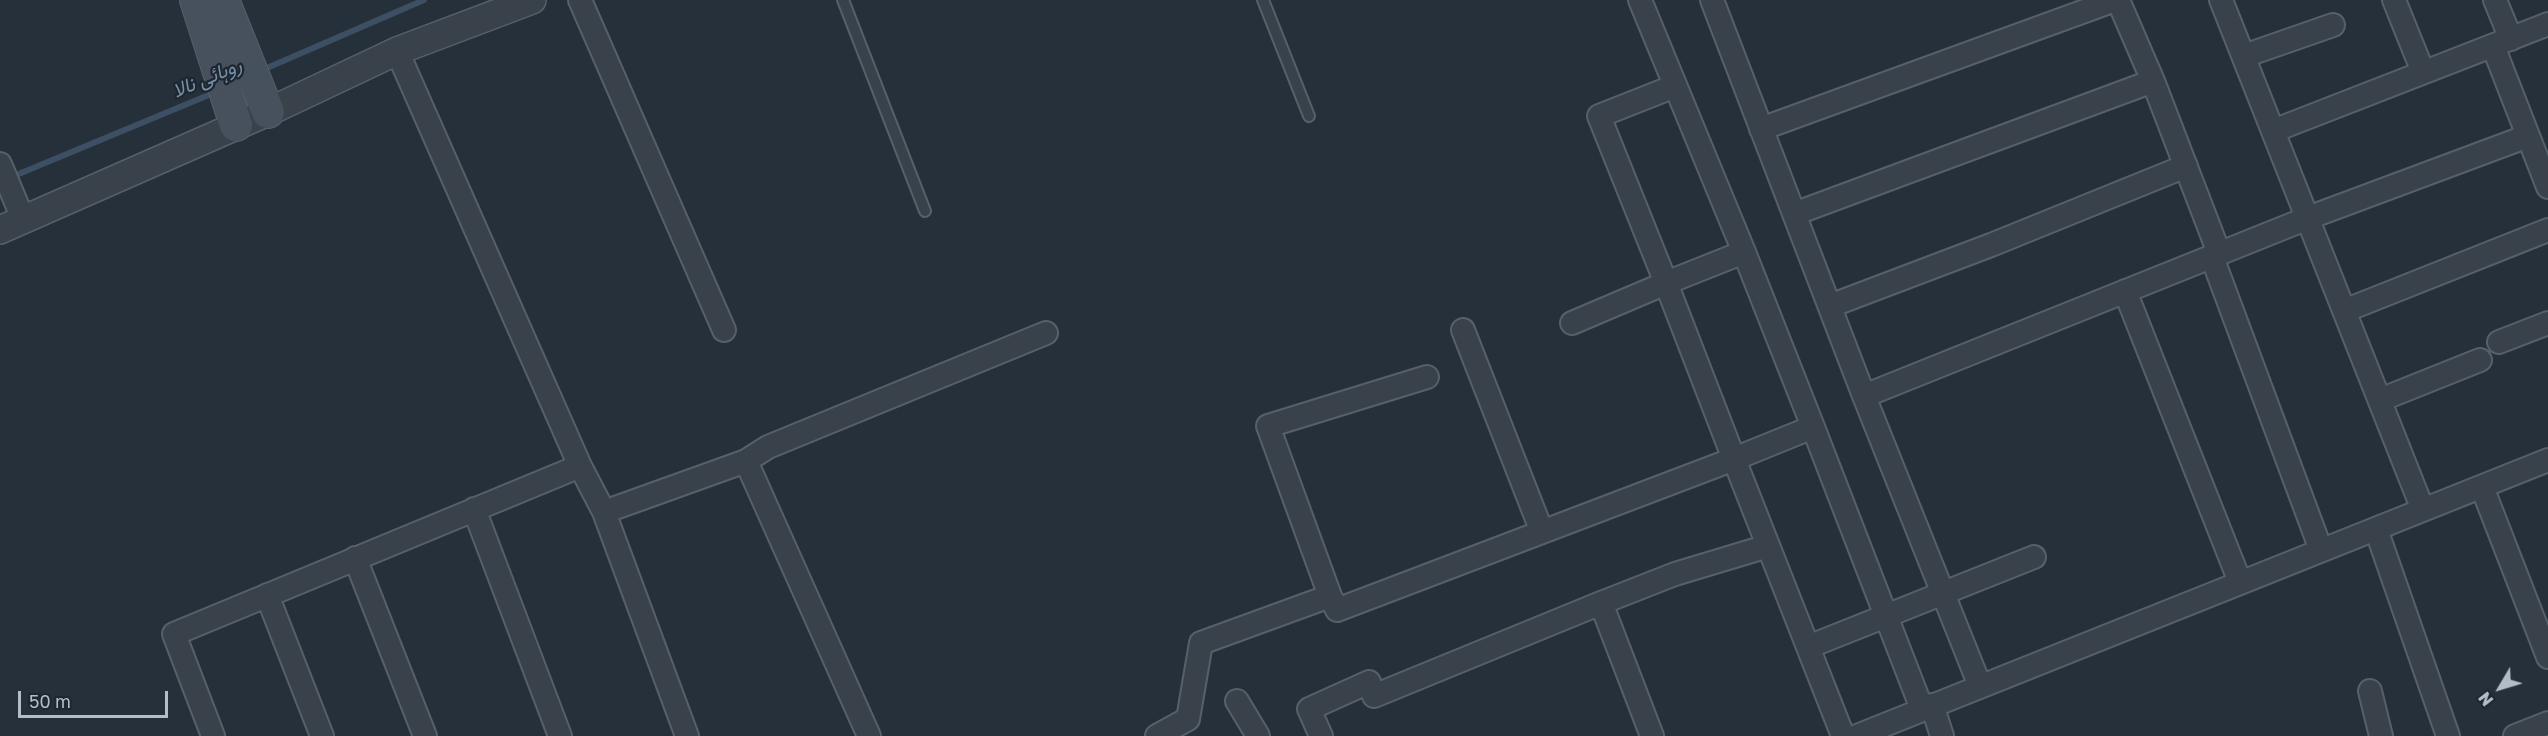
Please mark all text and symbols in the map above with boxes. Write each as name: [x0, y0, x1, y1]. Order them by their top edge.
water label: روہائی نالا: [169, 53, 245, 103]
north arrow: [2470, 658, 2530, 718]
scale bar: [21, 679, 171, 717]
text: N: [2474, 688, 2497, 710]
text: 50 m: [29, 690, 71, 712]

